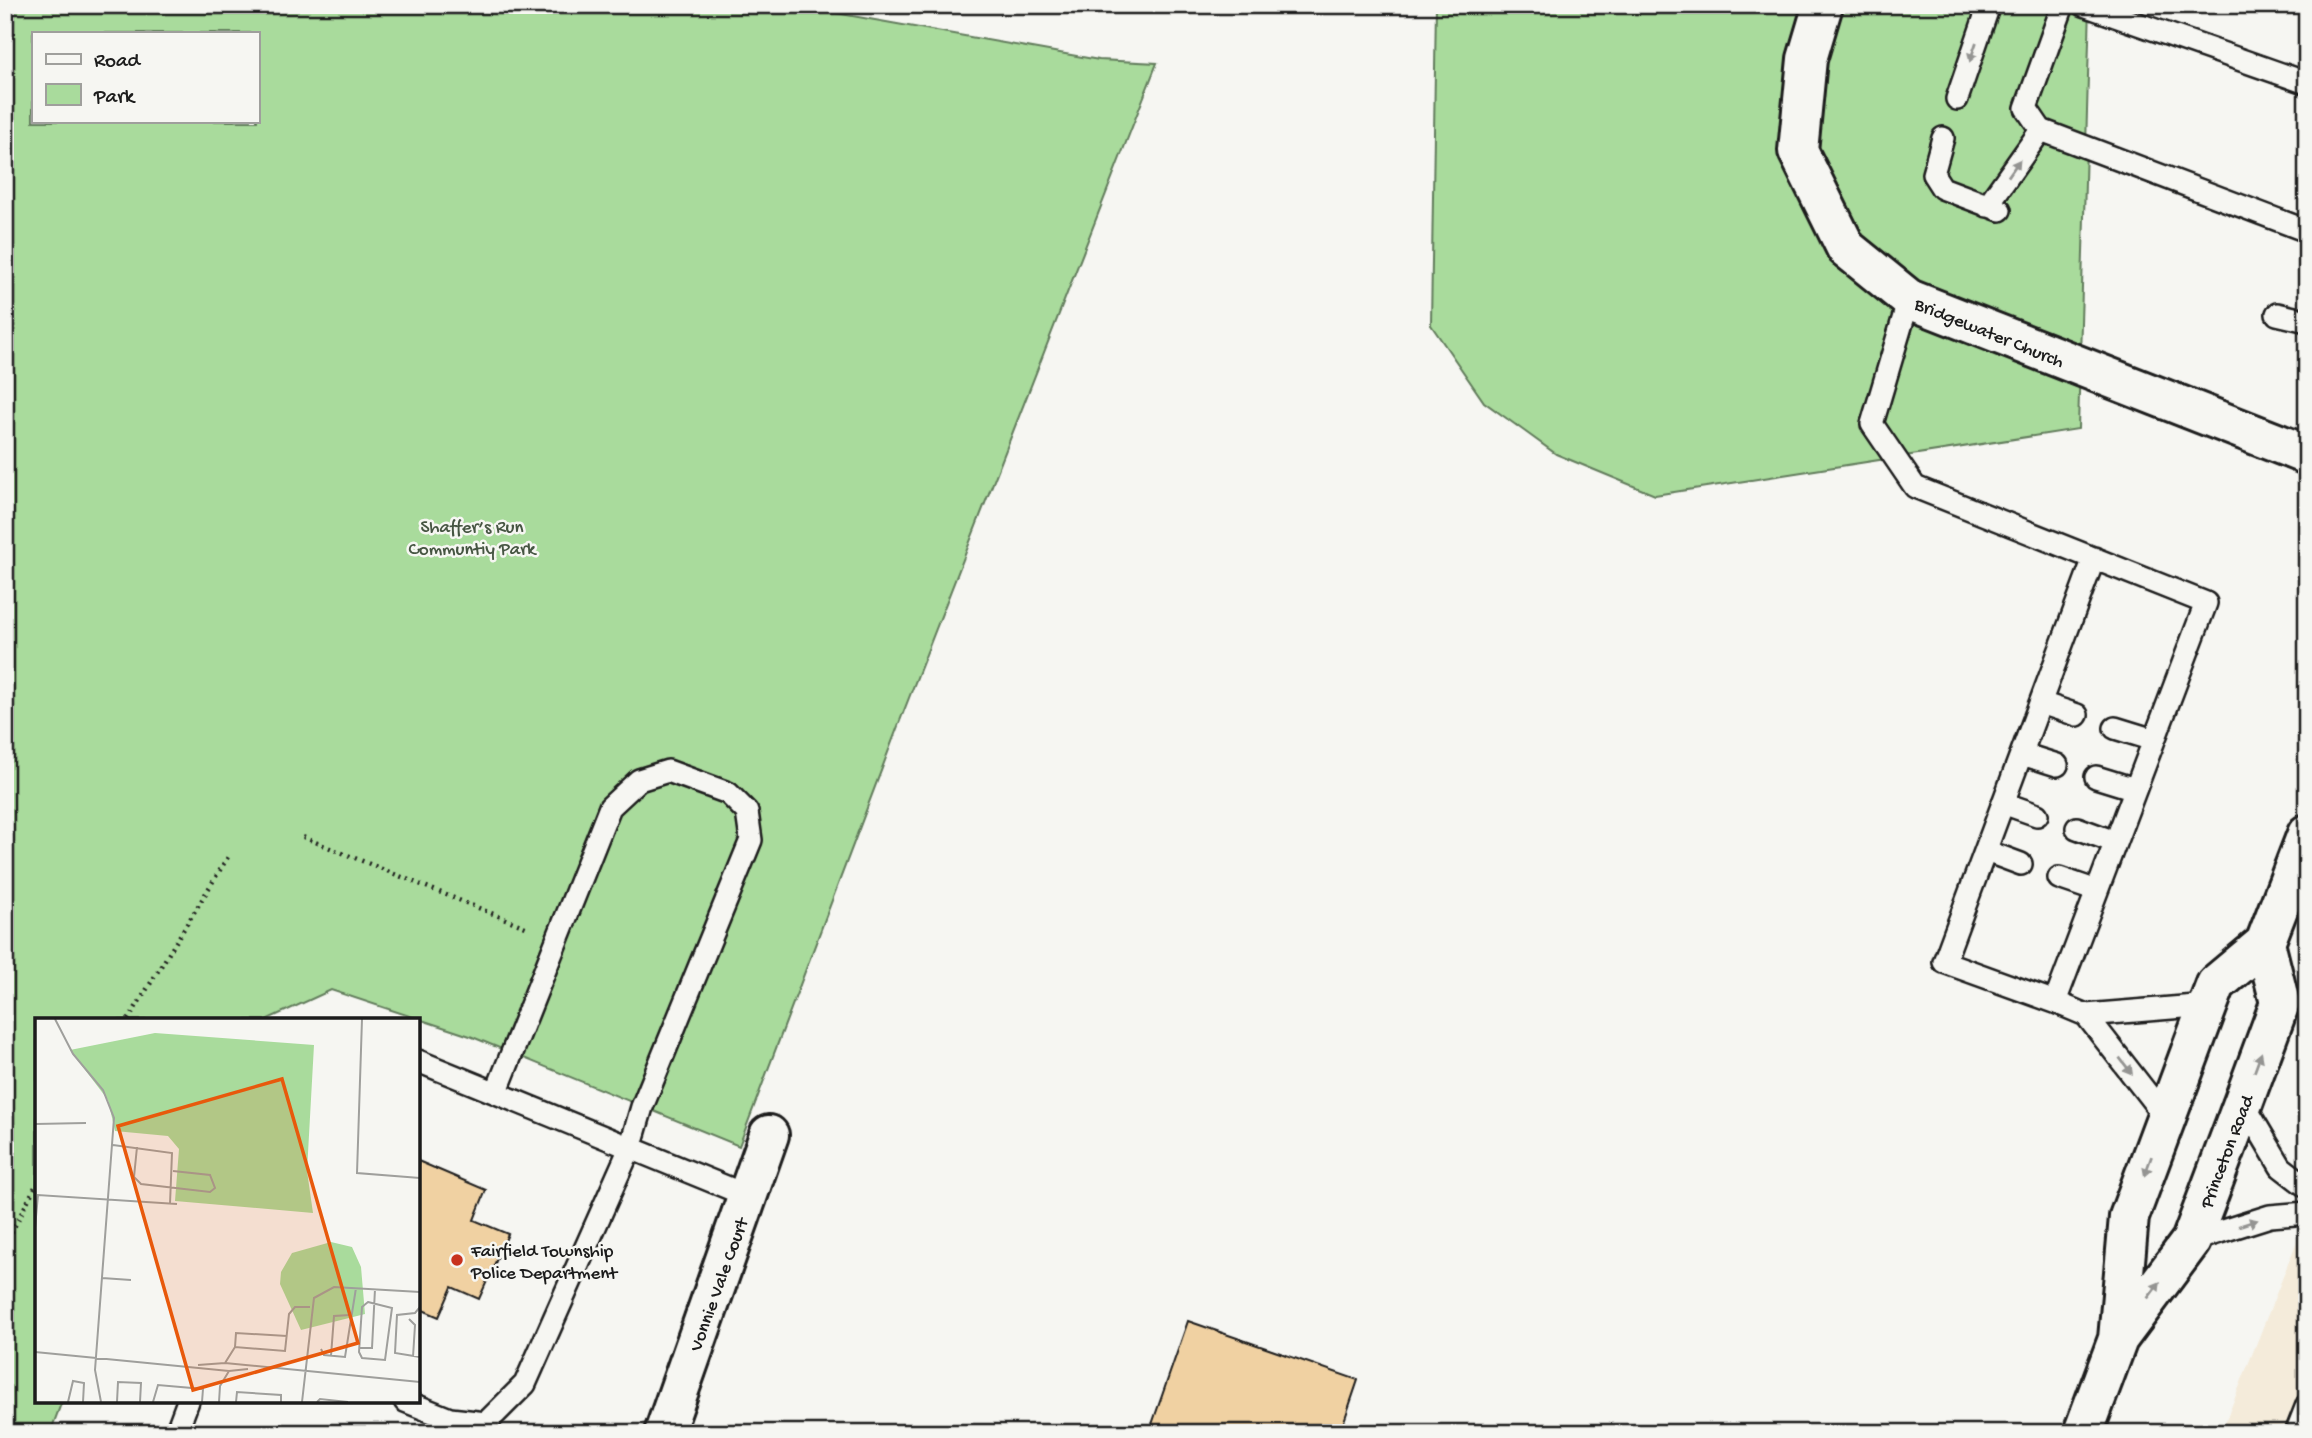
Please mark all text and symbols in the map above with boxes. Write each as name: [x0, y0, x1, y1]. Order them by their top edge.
legend: [32, 32, 259, 122]
one-way arrow: [1967, 42, 1978, 63]
text: Road: [94, 50, 142, 75]
text: Park: [93, 86, 137, 111]
one-way arrow: [2006, 159, 2020, 177]
street label: Bridgewater Church: [1910, 293, 2067, 375]
park label: Shaffer’s Run Communtiy Park: [408, 517, 537, 562]
inset map: [35, 1018, 420, 1403]
one-way arrow: [2253, 1052, 2264, 1073]
one-way arrow: [2118, 1057, 2133, 1075]
street label: Princeton Road: [2196, 1091, 2261, 1213]
one-way arrow: [2142, 1156, 2153, 1177]
street label: Vonnie Vale Court: [685, 1213, 756, 1356]
one-way arrow: [2238, 1217, 2259, 1228]
place label: Fairfield Township Police Department: [470, 1241, 619, 1286]
marker: Fairfield Township Police Department: [449, 1252, 465, 1268]
one-way arrow: [2147, 1281, 2161, 1299]

